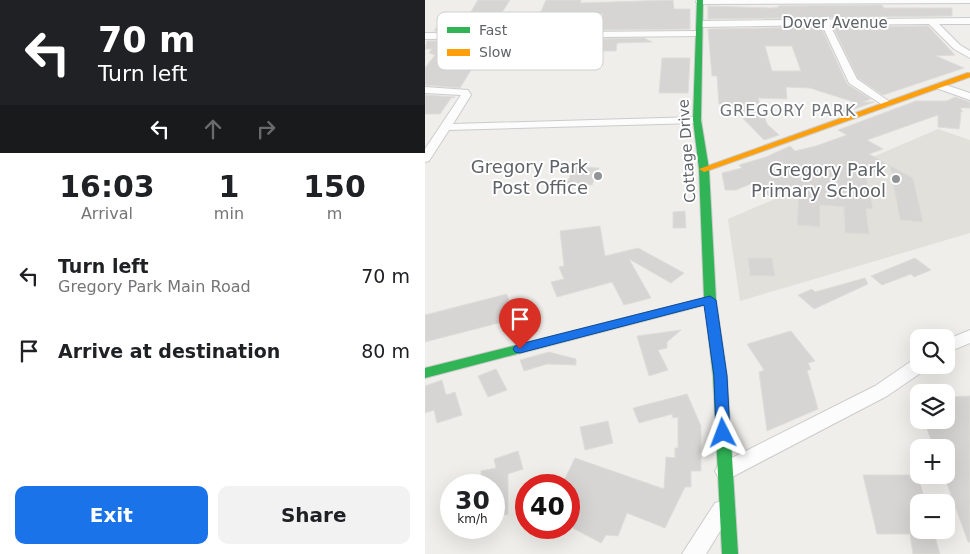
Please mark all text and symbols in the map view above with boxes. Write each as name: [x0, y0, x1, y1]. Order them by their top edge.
legend: [437, 12, 603, 70]
street label: Dover Avenue: [782, 14, 888, 32]
icon: left: [15, 20, 80, 85]
text: 70 m: [98, 20, 195, 60]
text: Fast: [479, 22, 508, 38]
text: Slow: [479, 44, 512, 60]
text: Turn left: [98, 61, 187, 86]
street label: Cottage Drive: [674, 98, 700, 204]
district label: GREGORY PARK: [720, 101, 856, 120]
icon: left: [146, 115, 174, 143]
icon: ahead: [199, 115, 227, 143]
icon: right: [252, 115, 280, 143]
place label: Gregory Park Post Office: [471, 156, 589, 198]
place label: Gregory Park Primary School: [751, 159, 887, 201]
text: 16:03: [59, 169, 155, 204]
text: 1: [218, 169, 239, 204]
text: 150: [303, 169, 366, 204]
marker: Gregory Park Post Office: [592, 170, 604, 182]
marker: Gregory Park Primary School: [890, 173, 902, 185]
text: Arrival: [81, 204, 133, 223]
text: min: [214, 204, 244, 223]
text: m: [327, 204, 342, 223]
text: Turn left: [58, 255, 149, 277]
icon: left: [15, 262, 43, 290]
text: 70 m: [361, 265, 410, 287]
text: Gregory Park Main Road: [58, 277, 251, 296]
pin: [499, 298, 541, 349]
icon: arrive: [506, 305, 534, 333]
map controls: [910, 329, 955, 539]
button: search: [910, 329, 955, 374]
icon: arrive: [15, 337, 43, 365]
text: Arrive at destination: [58, 340, 280, 362]
text: 80 m: [361, 340, 410, 362]
button: layers: [910, 384, 955, 429]
position arrow: [696, 406, 748, 458]
button: +: [910, 439, 955, 484]
speed limit sign: 40: [515, 474, 580, 539]
button: Exit: [15, 486, 208, 544]
button: Share: [218, 486, 410, 544]
text: 30: [455, 486, 490, 515]
button: −: [910, 494, 955, 539]
text: km/h: [457, 512, 488, 526]

